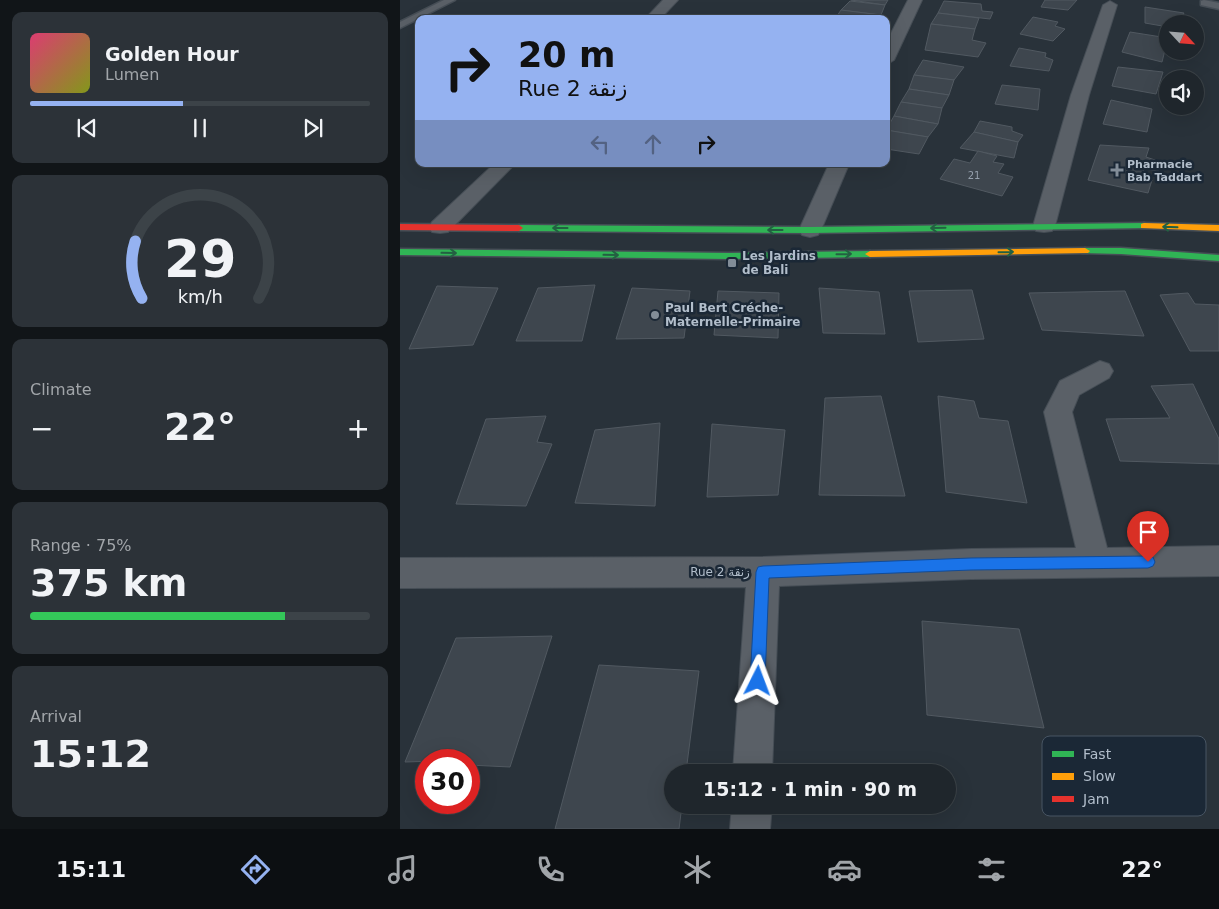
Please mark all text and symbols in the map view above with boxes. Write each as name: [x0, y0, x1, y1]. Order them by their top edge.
north arrow: [1159, 15, 1204, 60]
map controls: [1159, 15, 1204, 115]
icon: right: [435, 35, 500, 100]
text: 20 m: [518, 35, 615, 75]
text: Golden Hour: [105, 43, 239, 65]
text: Lumen: [105, 65, 159, 84]
button: sound: [1159, 70, 1204, 115]
text: Rue 2 زنقة: [518, 76, 627, 101]
icon: previous: [73, 114, 101, 142]
icon: pause: [186, 114, 214, 142]
icon: next: [299, 114, 327, 142]
icon: left: [586, 130, 614, 158]
icon: ahead: [639, 130, 667, 158]
icon: right: [692, 130, 720, 158]
place label: Pharmacie Bab Taddart: [1127, 158, 1202, 184]
marker: Pharmacie Bab Taddart: [1111, 164, 1123, 176]
house number: 21: [968, 170, 980, 181]
one-way arrow: [1163, 222, 1179, 231]
one-way arrow: [553, 223, 569, 233]
one-way arrow: [930, 223, 946, 233]
one-way arrow: [768, 225, 784, 235]
text: 29: [164, 229, 236, 289]
one-way arrow: [440, 248, 456, 258]
one-way arrow: [998, 248, 1014, 257]
place label: Les Jardins de Bali: [742, 249, 816, 277]
one-way arrow: [602, 250, 619, 260]
one-way arrow: [835, 250, 851, 259]
marker: Les Jardins de Bali: [726, 257, 738, 269]
text: km/h: [177, 286, 223, 307]
place label: Paul Bert Créche- Maternelle-Primaire: [665, 301, 800, 329]
marker: Paul Bert Créche- Maternelle-Primaire: [649, 309, 661, 321]
text: Climate: [30, 380, 92, 399]
text: 22°: [164, 405, 236, 449]
text: −: [30, 412, 53, 445]
text: +: [347, 412, 370, 445]
pin: [1127, 511, 1169, 562]
icon: arrive: [1134, 518, 1162, 546]
text: Range · 75%: [30, 536, 132, 555]
text: 375 km: [30, 561, 187, 605]
street label: Rue 2 زنقة: [690, 565, 750, 580]
position arrow: [731, 654, 783, 706]
text: Arrival: [30, 707, 82, 726]
text: 15:12: [30, 732, 151, 776]
legend: [1042, 736, 1206, 816]
text: Fast: [1083, 746, 1112, 762]
speed limit sign: 30: [415, 749, 480, 814]
text: Slow: [1083, 768, 1116, 784]
text: 15:12 · 1 min · 90 m: [703, 778, 917, 800]
text: Jam: [1082, 791, 1109, 807]
icon: directions: [238, 852, 273, 887]
icon: music: [385, 852, 420, 887]
icon: phone: [533, 852, 568, 887]
icon: climate: [680, 852, 715, 887]
icon: car: [827, 852, 862, 887]
icon: filters: [974, 852, 1009, 887]
text: 15:11: [56, 857, 126, 882]
text: 22°: [1121, 857, 1163, 882]

